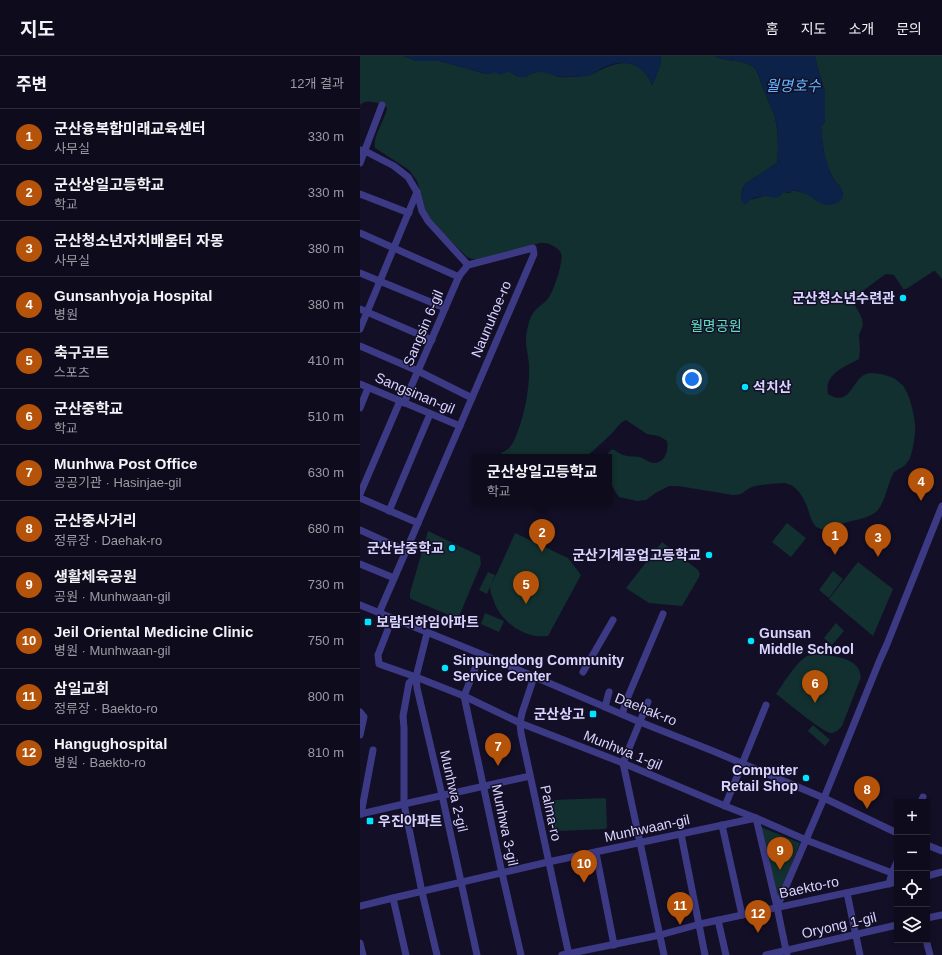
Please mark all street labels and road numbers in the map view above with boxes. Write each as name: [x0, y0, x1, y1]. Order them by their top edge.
street label: Naunuhoe-ro: [468, 278, 514, 360]
street label: Sangsin 6-gil: [400, 288, 446, 368]
street label: Sangsinan-gil: [373, 369, 457, 417]
street label: Daehak-ro: [613, 689, 679, 729]
street label: Munhwa 1-gil: [581, 727, 665, 773]
street label: Munhwa 2-gil: [437, 749, 471, 833]
street label: Munhwa 3-gil: [489, 783, 521, 867]
street label: Palma-ro: [537, 784, 565, 843]
street label: Munhwaan-gil: [603, 811, 691, 845]
street label: Baekto-ro: [778, 873, 841, 901]
street label: Oryong 1-gil: [800, 909, 878, 941]

